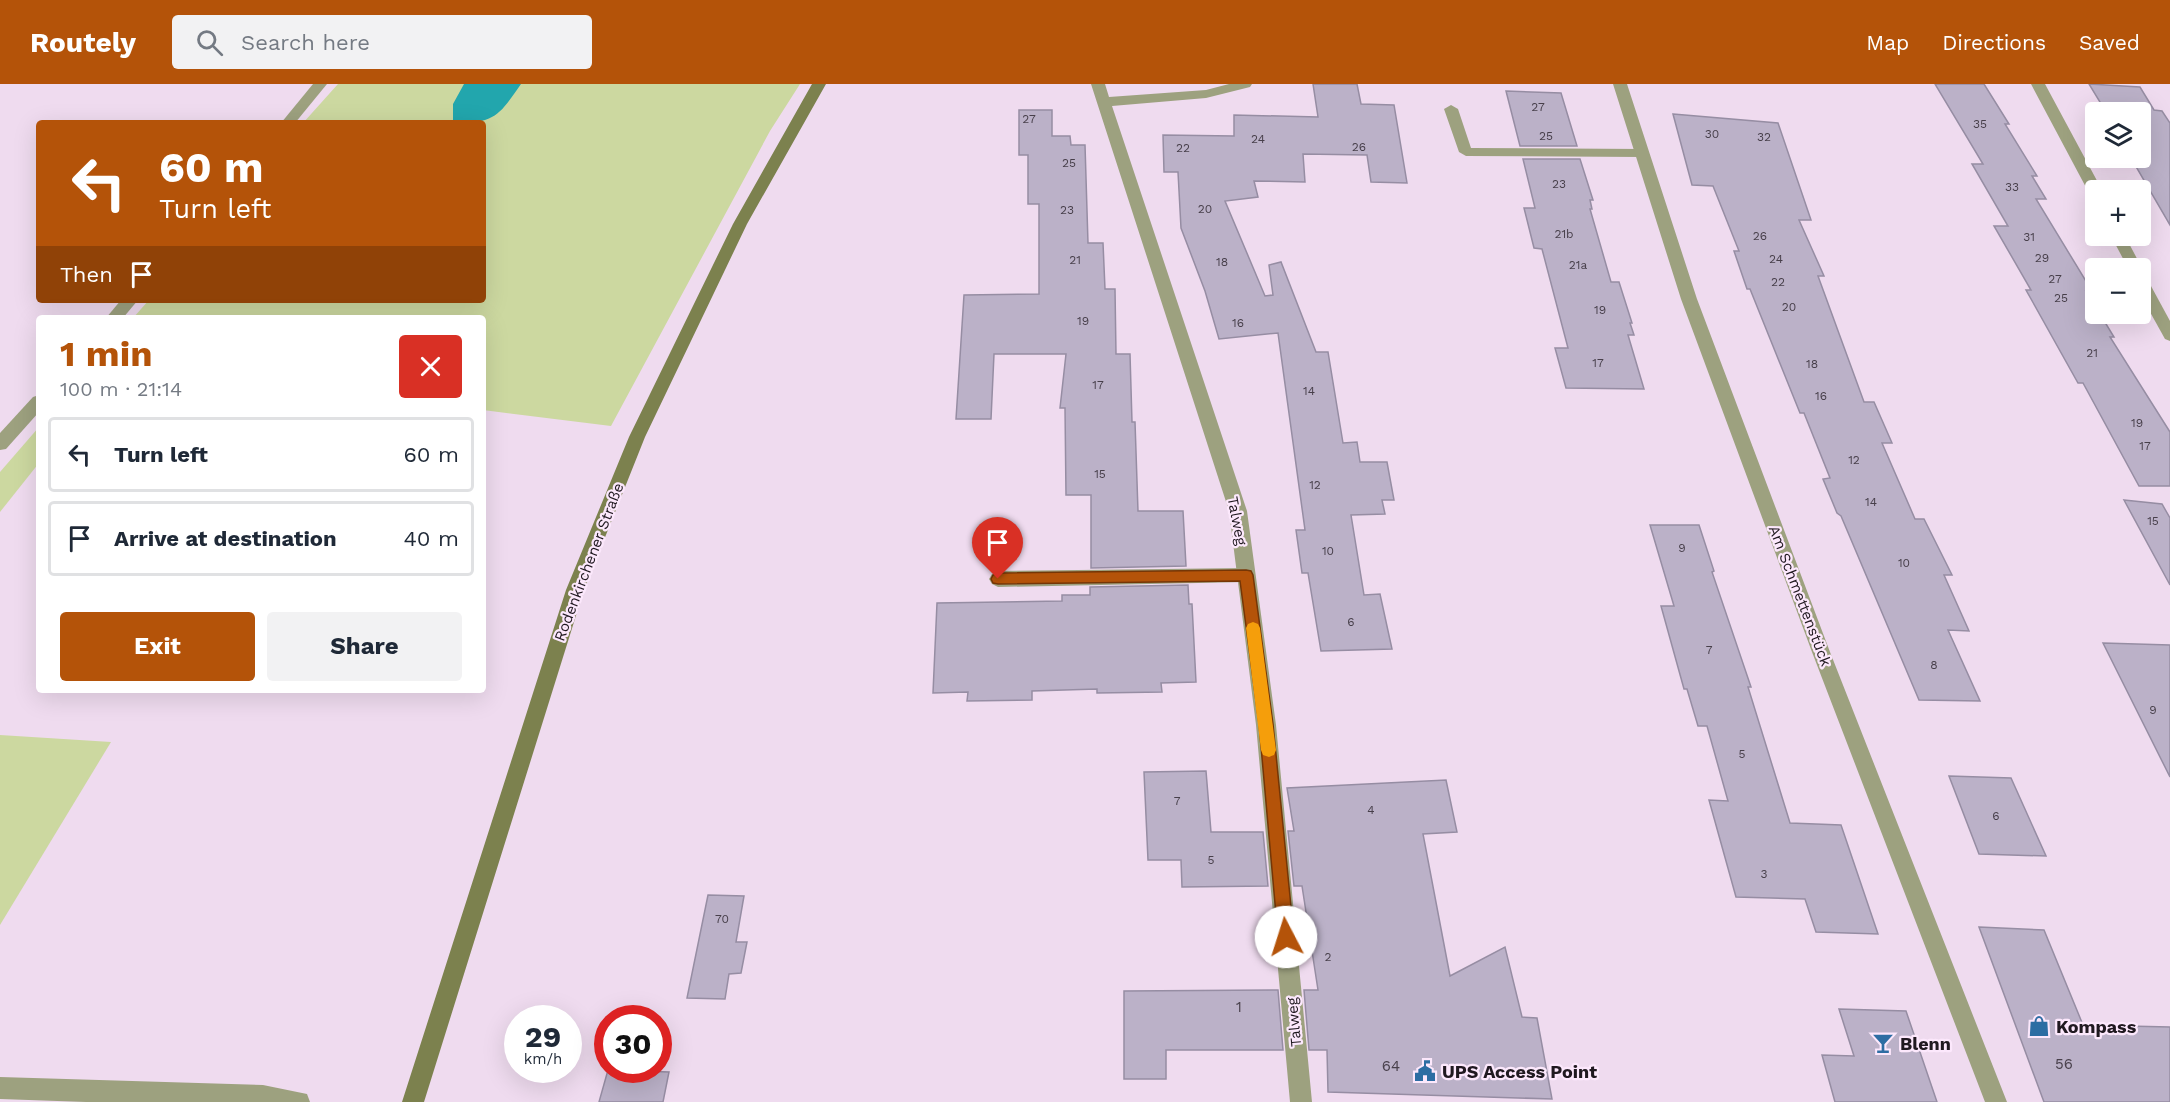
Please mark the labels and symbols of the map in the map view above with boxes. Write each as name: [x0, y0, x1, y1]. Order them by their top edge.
house number: 27: [1531, 100, 1545, 114]
house number: 27: [1022, 112, 1036, 126]
house number: 35: [1973, 117, 1987, 131]
house number: 30: [1705, 127, 1719, 141]
house number: 25: [1539, 129, 1553, 143]
house number: 32: [1757, 130, 1771, 144]
house number: 24: [1251, 132, 1265, 146]
house number: 26: [1352, 140, 1366, 154]
house number: 22: [1176, 141, 1190, 155]
house number: 25: [1062, 156, 1076, 170]
house number: 23: [1552, 177, 1566, 191]
house number: 33: [2005, 180, 2019, 194]
house number: 20: [1198, 202, 1212, 216]
house number: 23: [1060, 203, 1074, 217]
house number: 21b: [1554, 227, 1574, 241]
house number: 26: [1753, 229, 1767, 243]
house number: 31: [2023, 230, 2035, 244]
house number: 29: [2035, 251, 2049, 265]
house number: 24: [1769, 252, 1783, 266]
house number: 21: [1069, 253, 1081, 267]
house number: 18: [1216, 255, 1228, 269]
house number: 21a: [1569, 258, 1587, 272]
house number: 27: [2048, 272, 2062, 286]
house number: 22: [1771, 275, 1785, 289]
house number: 25: [2054, 291, 2068, 305]
house number: 20: [1782, 300, 1796, 314]
house number: 19: [1594, 303, 1606, 317]
house number: 19: [1077, 314, 1089, 328]
house number: 16: [1232, 316, 1244, 330]
house number: 21: [2086, 346, 2098, 360]
house number: 17: [1592, 356, 1604, 370]
house number: 18: [1806, 357, 1818, 371]
house number: 17: [1092, 378, 1104, 392]
house number: 14: [1303, 384, 1315, 398]
house number: 16: [1815, 389, 1827, 403]
house number: 19: [2131, 416, 2143, 430]
house number: 17: [2139, 439, 2151, 453]
house number: 12: [1848, 453, 1860, 467]
house number: 15: [1094, 467, 1106, 481]
house number: 12: [1309, 478, 1321, 492]
street label: Rodenkirchener Straße: [551, 480, 627, 644]
street label: Talweg: [1223, 495, 1251, 547]
house number: 14: [1865, 495, 1877, 509]
house number: 15: [2147, 514, 2159, 528]
pin: [972, 517, 1023, 579]
street label: Am Schmettenstück: [1765, 523, 1835, 669]
house number: 9: [1678, 541, 1686, 555]
house number: 10: [1322, 544, 1334, 558]
house number: 10: [1898, 556, 1910, 570]
house number: 6: [1347, 615, 1355, 629]
house number: 7: [1706, 643, 1713, 657]
house number: 8: [1930, 658, 1938, 672]
house number: 9: [2149, 703, 2157, 717]
house number: 5: [1739, 747, 1746, 761]
house number: 7: [1174, 794, 1181, 808]
house number: 4: [1367, 803, 1375, 817]
house number: 6: [1992, 809, 2000, 823]
house number: 5: [1208, 853, 1215, 867]
house number: 3: [1761, 867, 1768, 881]
position arrow: [1254, 905, 1318, 969]
house number: 70: [715, 912, 729, 926]
house number: 2: [1325, 950, 1332, 964]
street label: Talweg: [1283, 997, 1305, 1047]
house number: 1: [1236, 998, 1242, 1016]
speed limit sign: 30: [594, 1005, 672, 1083]
shop icon: Kompass: [2027, 1014, 2051, 1038]
place label: Kompass: [2056, 1016, 2137, 1037]
bar icon: Blenn: [1871, 1031, 1895, 1055]
place label: Blenn: [1900, 1033, 1951, 1054]
house number: 56: [2055, 1055, 2073, 1073]
house number: 64: [1382, 1057, 1400, 1075]
public building icon: UPS Access Point: [1413, 1059, 1437, 1083]
place label: UPS Access Point: [1442, 1061, 1597, 1082]

